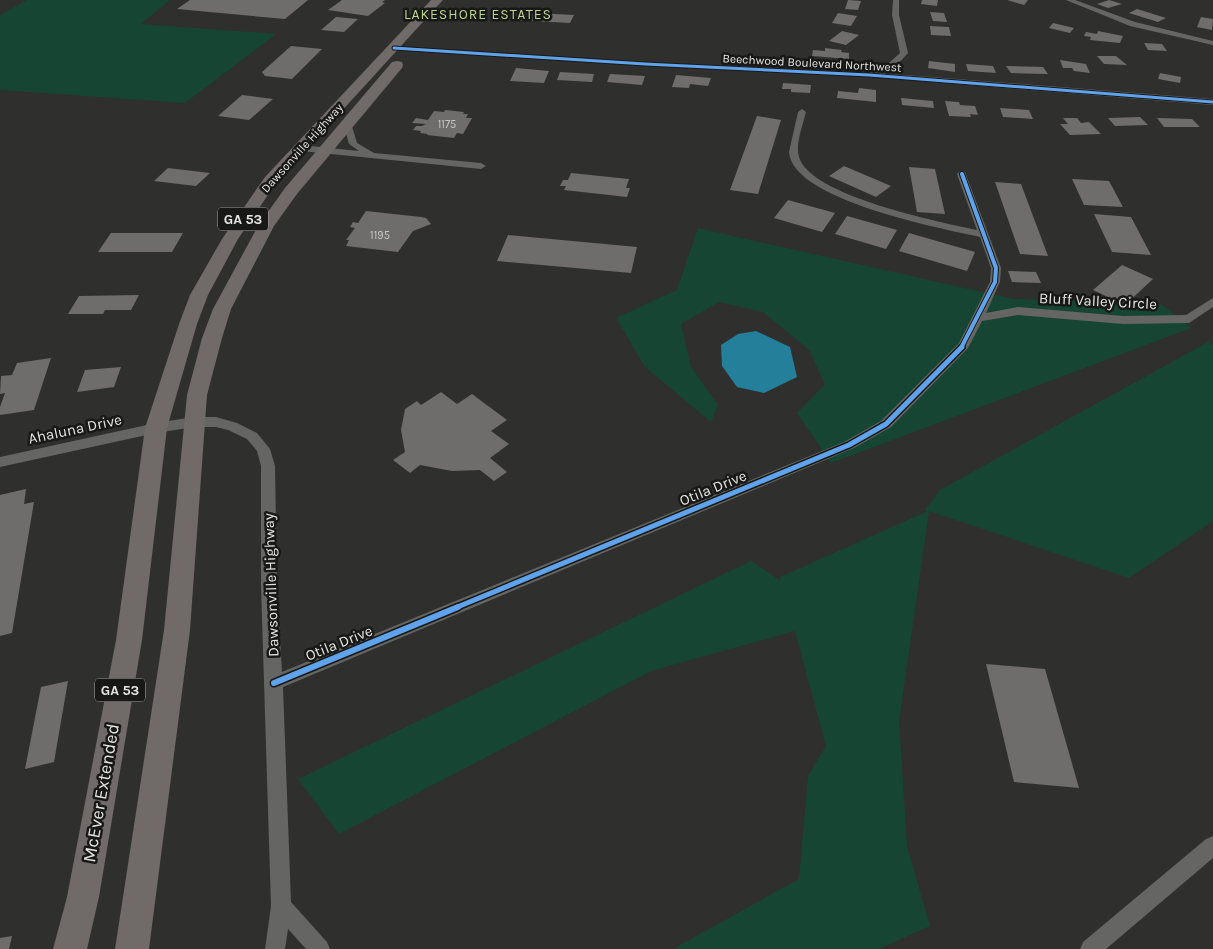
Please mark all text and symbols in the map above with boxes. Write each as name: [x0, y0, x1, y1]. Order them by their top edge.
district label: LAKESHORE ESTATES: [404, 6, 552, 23]
street label: Beechwood Boulevard Northwest: [722, 51, 902, 75]
street label: Dawsonville Highway: [258, 100, 346, 195]
house number: 1175: [438, 118, 456, 131]
road number: GA 53: [218, 208, 268, 230]
house number: 1195: [370, 229, 390, 242]
street label: Bluff Valley Circle: [1039, 289, 1157, 313]
street label: Ahaluna Drive: [27, 410, 123, 448]
street label: Otila Drive: [677, 466, 749, 510]
street label: Dawsonville Highway: [259, 513, 283, 657]
street label: Otila Drive: [303, 621, 375, 665]
road number: GA 53: [95, 678, 145, 702]
street label: McEver Extended: [78, 722, 124, 864]

